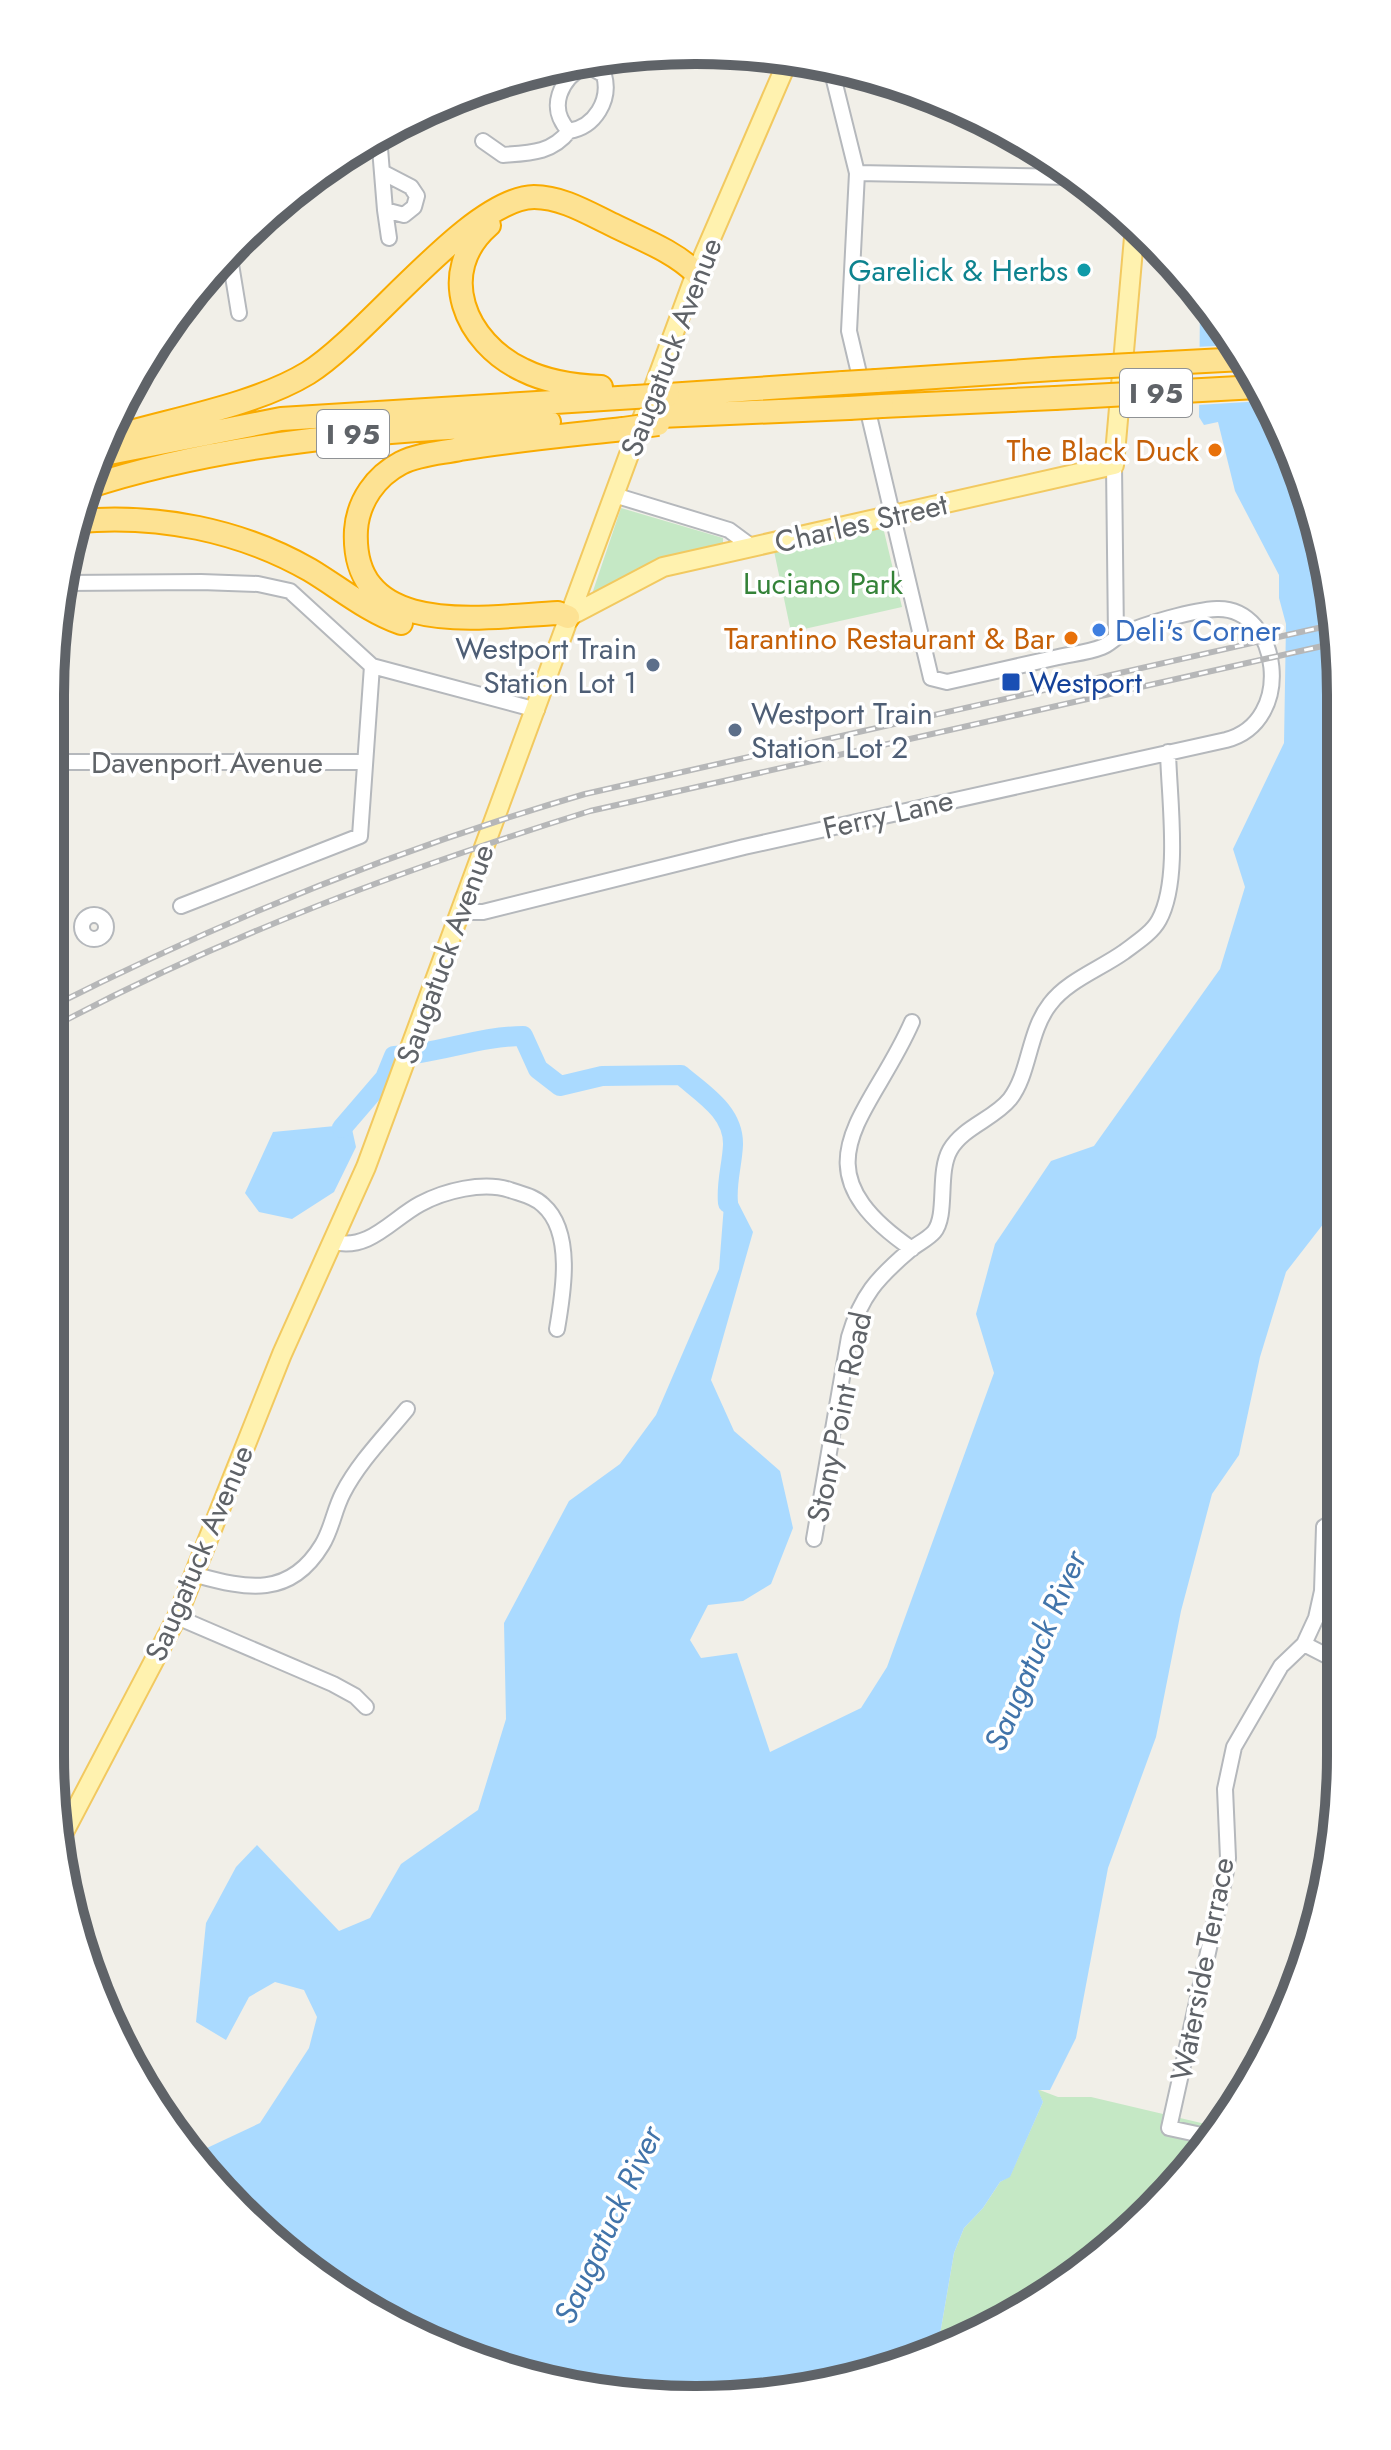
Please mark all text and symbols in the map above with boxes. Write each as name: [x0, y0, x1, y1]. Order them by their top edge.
street label: Saugatuck Avenue: [610, 231, 732, 463]
place label: Garelick & Herbs: [848, 249, 1068, 292]
marker: Garelick & Herbs: [1075, 261, 1093, 279]
road number: I 95: [1120, 369, 1192, 417]
road number: I 95: [317, 410, 389, 458]
place label: The Black Duck: [1007, 429, 1200, 472]
marker: The Black Duck: [1206, 441, 1224, 459]
street label: Charles Street: [770, 482, 952, 564]
park label: Luciano Park: [743, 562, 904, 605]
place label: Deli's Corner: [1115, 609, 1282, 652]
place label: Tarantino Restaurant & Bar: [724, 617, 1056, 660]
marker: Deli's Corner: [1090, 621, 1108, 639]
place label: Westport Train Station Lot 1: [455, 627, 637, 704]
marker: Tarantino Restaurant & Bar: [1062, 629, 1080, 647]
marker: Westport Train Station Lot 1: [644, 656, 662, 674]
place label: Westport: [1029, 661, 1143, 704]
marker: Westport: [1000, 671, 1022, 693]
place label: Westport Train Station Lot 2: [751, 692, 933, 769]
marker: Westport Train Station Lot 2: [726, 721, 744, 739]
street label: Davenport Avenue: [91, 741, 323, 784]
street label: Ferry Lane: [819, 778, 957, 850]
street label: Saugatuck Avenue: [385, 838, 505, 1070]
street label: Stony Point Road: [796, 1308, 882, 1526]
street label: Saugatuck Avenue: [134, 1438, 264, 1668]
water label: Saugatuck River: [972, 1542, 1099, 1758]
street label: Waterside Terrace: [1159, 1854, 1245, 2084]
water label: Saugatuck River: [542, 2116, 675, 2332]

